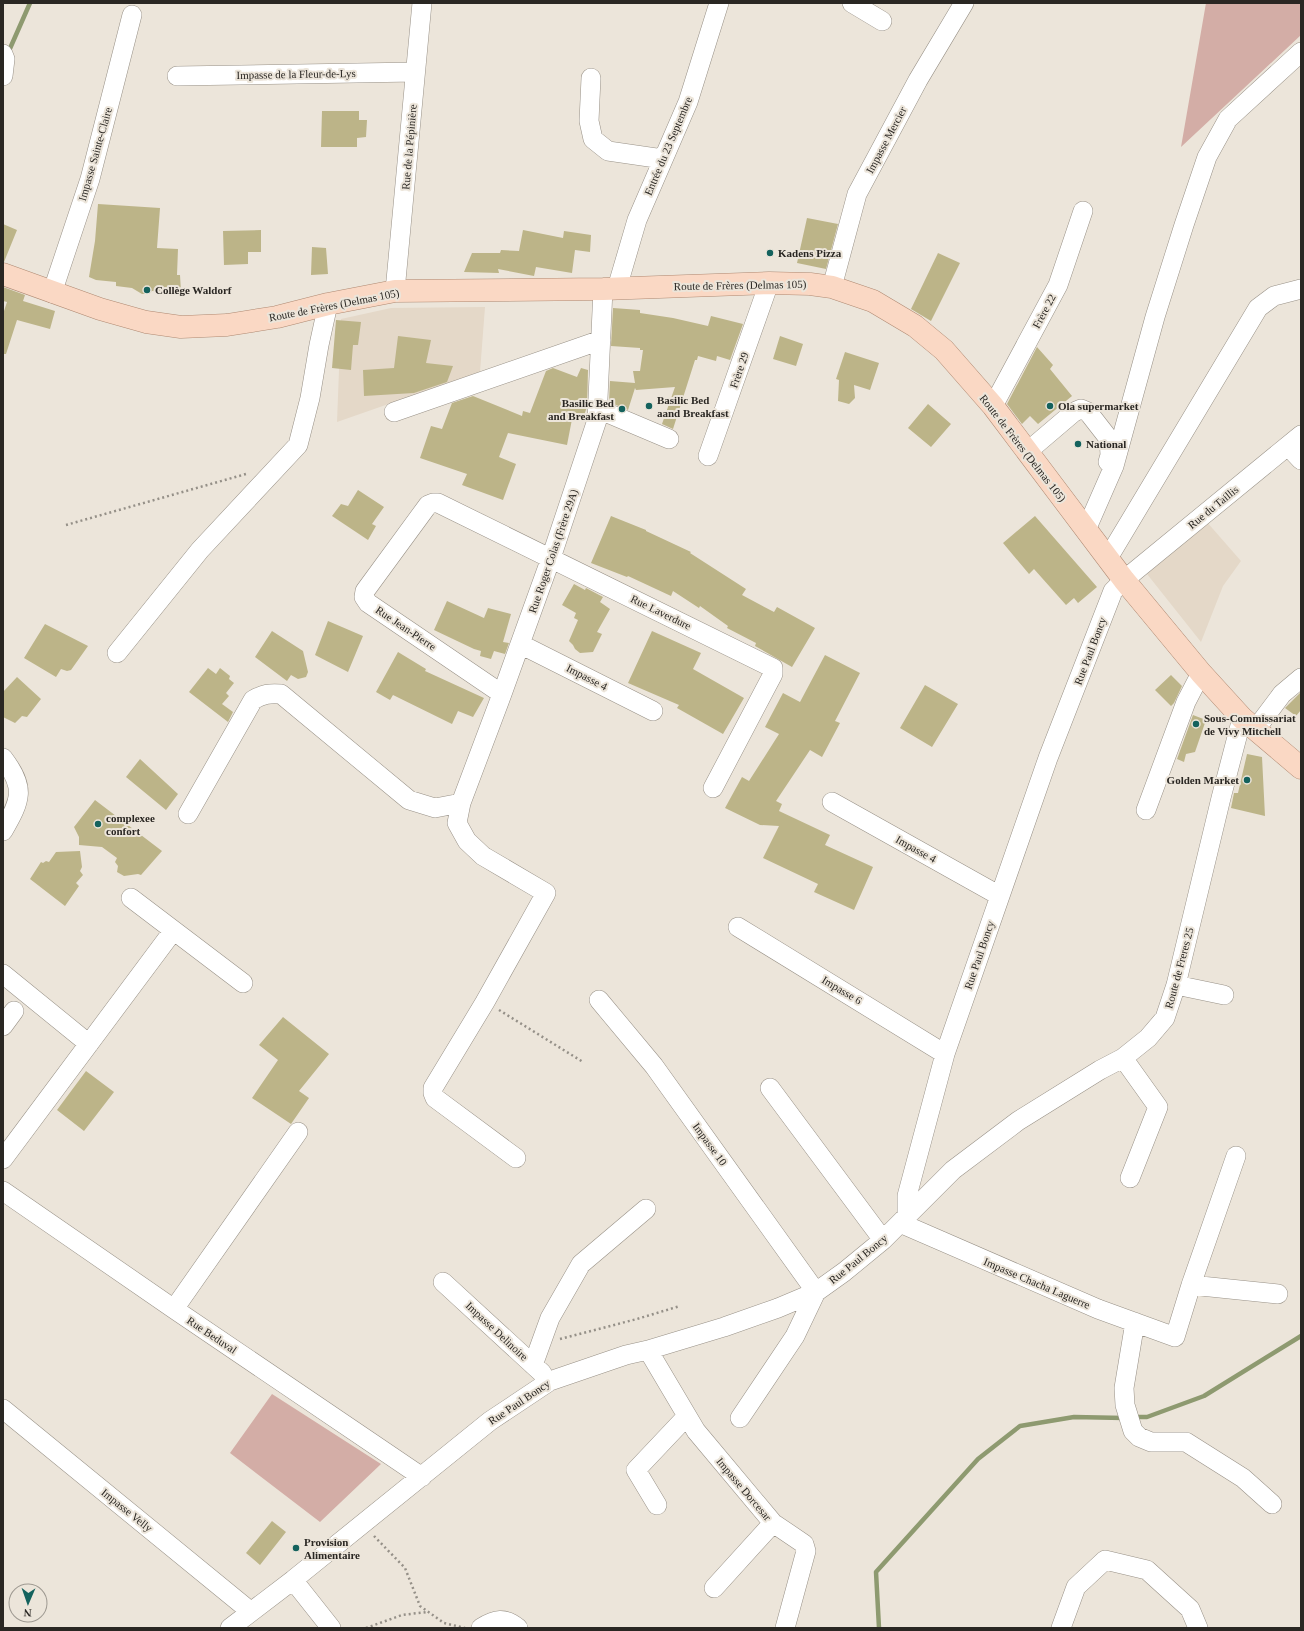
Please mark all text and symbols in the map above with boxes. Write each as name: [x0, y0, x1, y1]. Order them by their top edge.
street label: Impasse de la Fleur-de-Lys: [236, 67, 356, 81]
street label: Entrée du 23 Septembre: [642, 95, 694, 197]
street label: Rue de la Pépinière: [399, 104, 419, 190]
street label: Impasse Mercier: [863, 104, 909, 175]
street label: Impasse Sainte-Claire: [76, 106, 114, 202]
place label: Kadens Pizza: [778, 247, 842, 259]
marker: Kadens Pizza: [765, 248, 775, 258]
street label: Route de Frères (Delmas 105): [674, 278, 807, 293]
place label: Collège Waldorf: [155, 284, 232, 296]
marker: Collège Waldorf: [142, 285, 152, 295]
street label: Route de Frères (Delmas 105): [268, 286, 401, 325]
street label: Frère 22: [1030, 292, 1058, 330]
street label: Frère 29: [727, 350, 751, 389]
street label: Route de Frères (Delmas 105): [977, 392, 1069, 505]
place label: Basilic Bed aand Breakfast: [657, 394, 729, 419]
place label: Basilic Bed and Breakfast: [548, 397, 614, 422]
place label: Ola supermarket: [1058, 400, 1139, 412]
marker: Basilic Bed aand Breakfast: [644, 401, 654, 411]
marker: Ola supermarket: [1045, 401, 1055, 411]
marker: Basilic Bed and Breakfast: [617, 404, 627, 414]
place label: National: [1086, 438, 1126, 450]
marker: National: [1073, 439, 1083, 449]
street label: Rue du Taillis: [1185, 483, 1241, 531]
street label: Rue Roger Colas (Frère 29A): [526, 487, 581, 615]
street label: Rue Laverdure: [629, 592, 693, 632]
street label: Rue Jean-Pierre: [374, 603, 438, 653]
street label: Rue Paul Boncy: [1072, 615, 1109, 687]
street label: Impasse 4: [565, 662, 610, 693]
place label: Sous-Commissariat de Vivy Mitchell: [1204, 712, 1296, 737]
marker: Sous-Commissariat de Vivy Mitchell: [1191, 719, 1201, 729]
place label: Golden Market: [1167, 774, 1239, 786]
marker: Golden Market: [1242, 775, 1252, 785]
place label: complexee confort: [106, 812, 155, 837]
marker: complexee confort: [93, 819, 103, 829]
street label: Impasse 4: [894, 833, 939, 865]
street label: Rue Paul Boncy: [962, 919, 996, 991]
street label: Route de Freres 25: [1162, 926, 1196, 1010]
street label: Impasse 6: [820, 973, 865, 1007]
street label: Impasse 10: [691, 1120, 730, 1168]
street label: Rue Paul Boncy: [826, 1232, 890, 1286]
street label: Impasse Chacha Laguerre: [982, 1255, 1092, 1311]
street label: Impasse Delinoire: [464, 1299, 531, 1363]
street label: Rue Beduval: [185, 1314, 239, 1356]
street label: Rue Paul Boncy: [486, 1377, 552, 1427]
street label: Impasse Dorcesar: [714, 1455, 774, 1523]
street label: Impasse Velly: [99, 1486, 155, 1534]
place label: Provision Alimentaire: [304, 1536, 360, 1561]
marker: Provision Alimentaire: [291, 1543, 301, 1553]
north arrow: [8, 1583, 48, 1623]
text: N: [23, 1607, 32, 1619]

